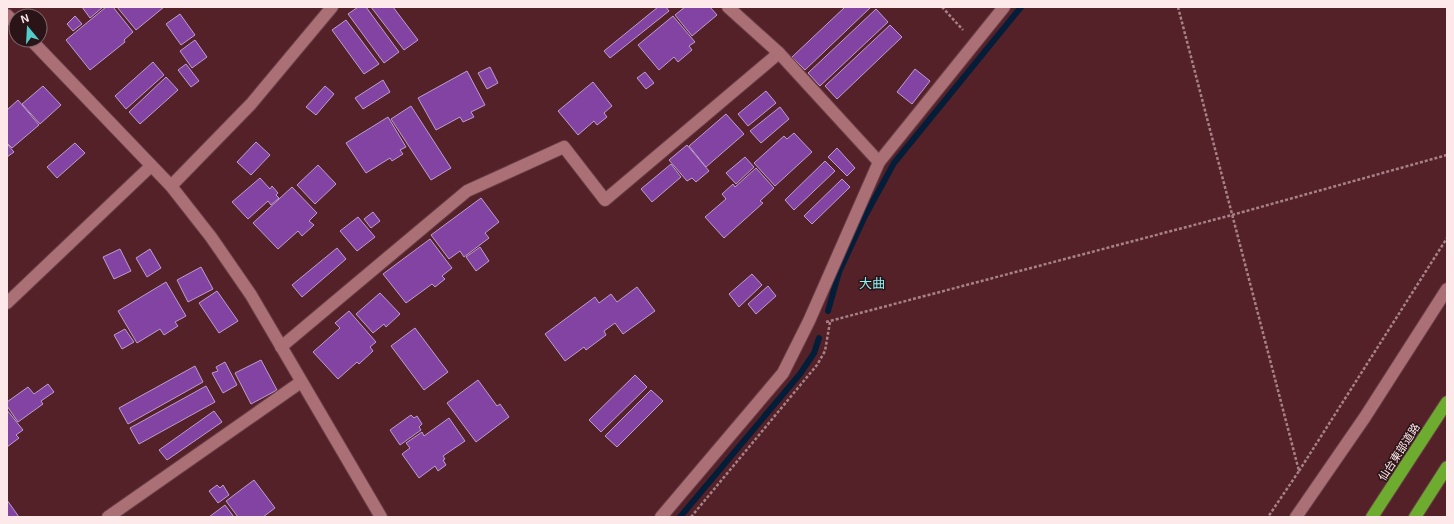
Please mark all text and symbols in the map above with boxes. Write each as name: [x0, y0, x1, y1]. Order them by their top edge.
north arrow: [8, 8, 48, 48]
text: N: [19, 12, 31, 25]
district label: 大曲: [859, 276, 885, 291]
street label: 仙台東部道路: [1376, 421, 1422, 483]

